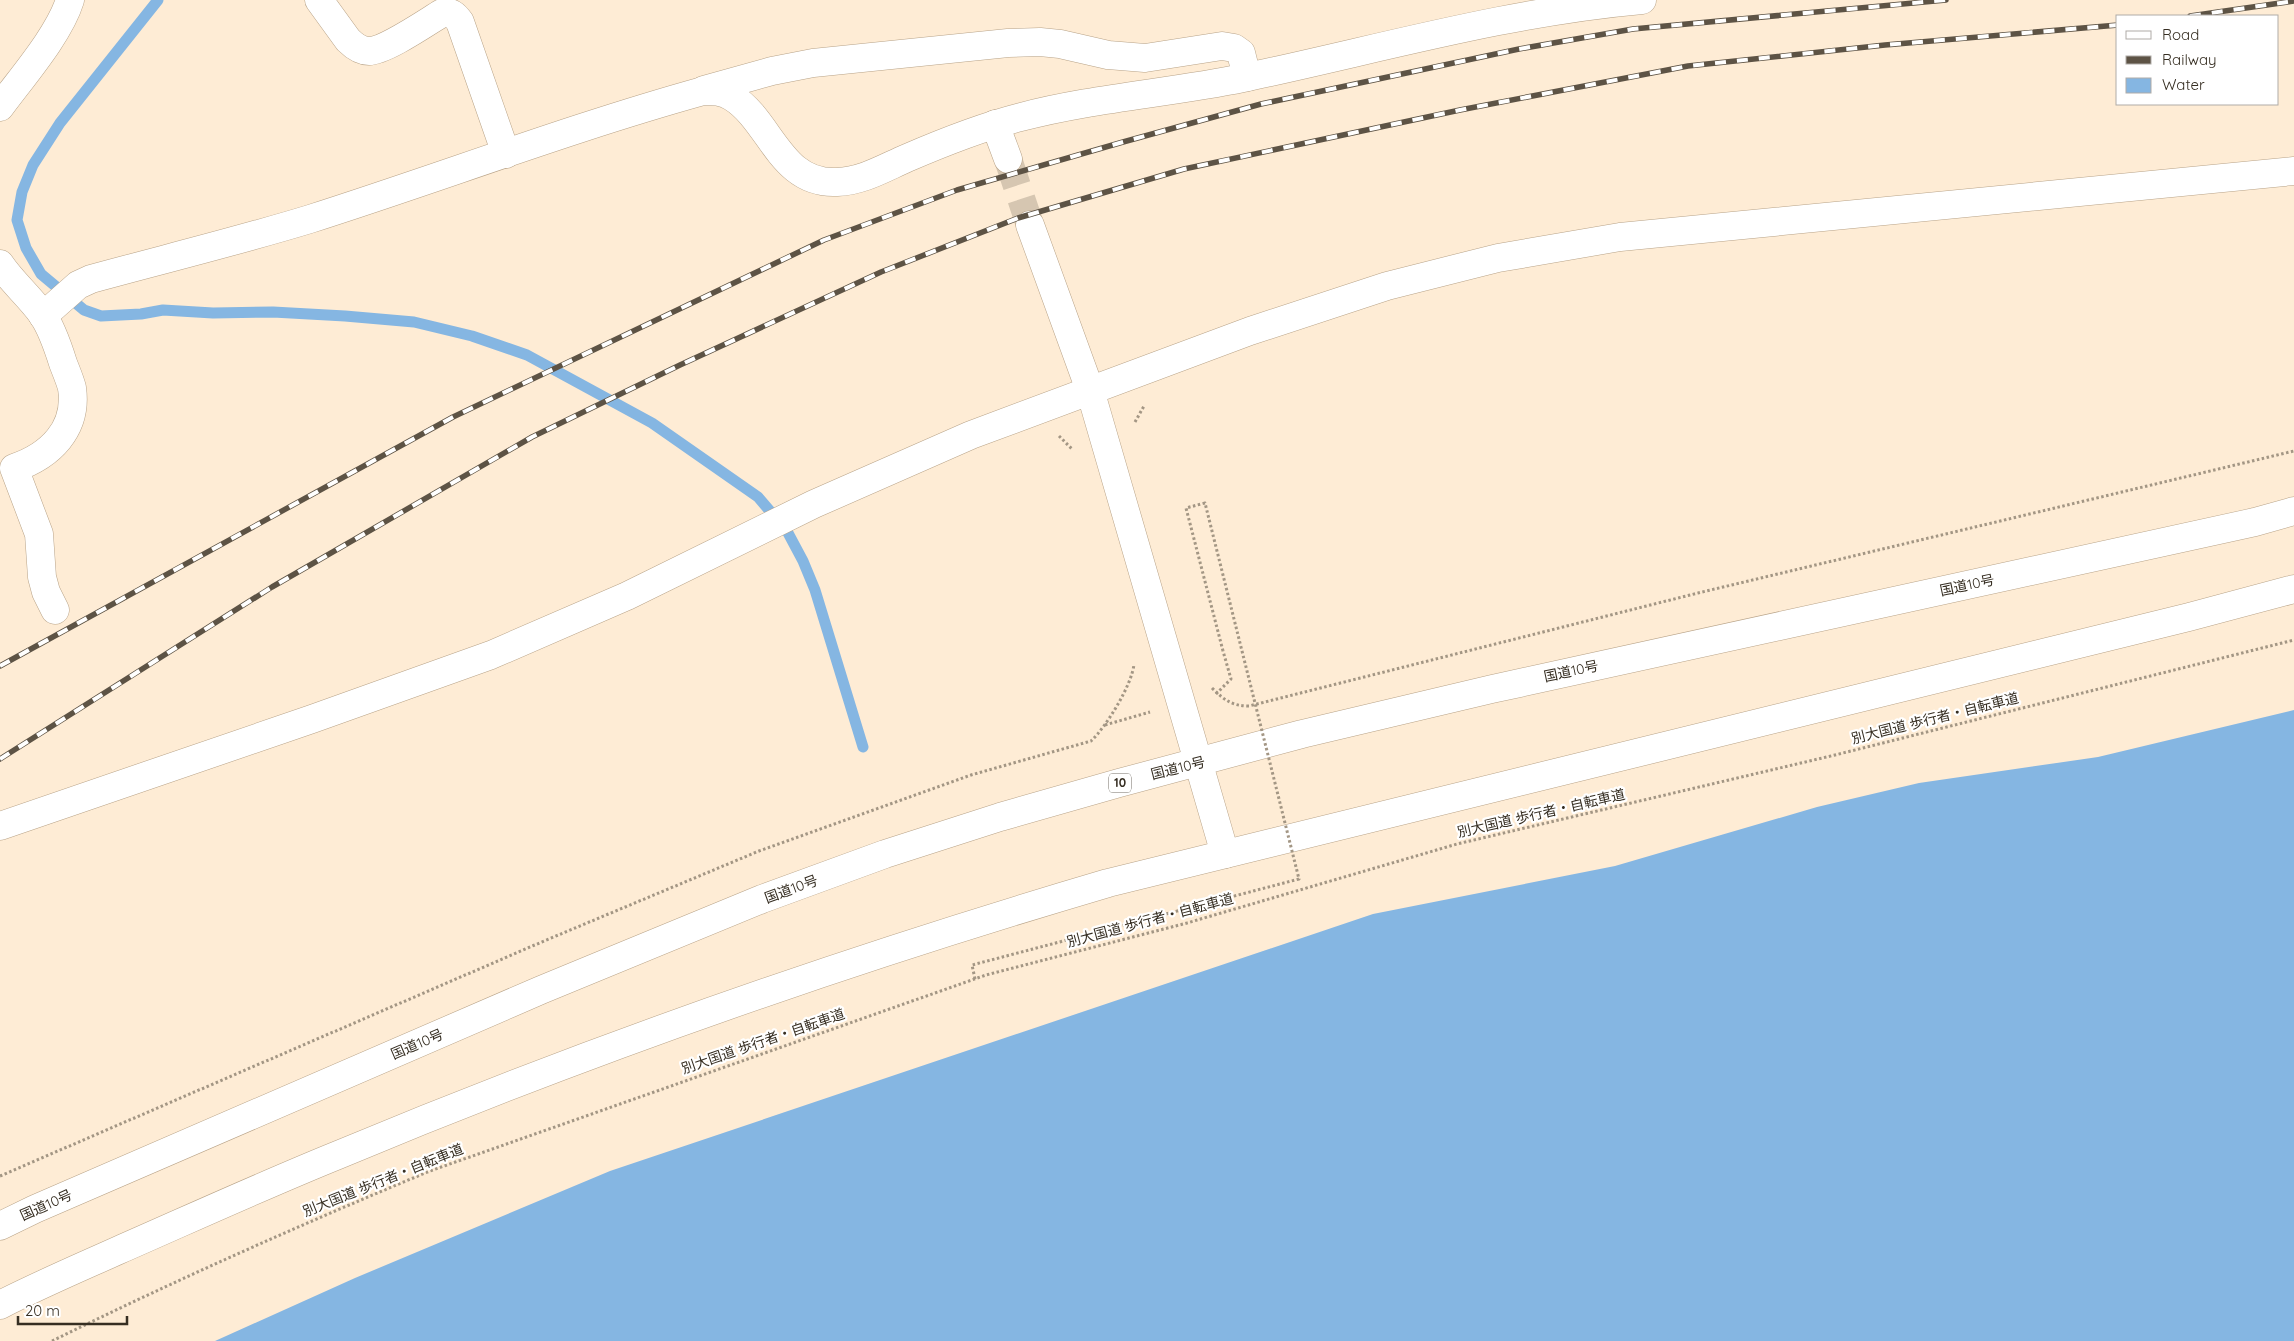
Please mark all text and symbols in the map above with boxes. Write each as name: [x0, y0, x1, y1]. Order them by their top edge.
legend: [2116, 15, 2279, 105]
text: Road: [2162, 25, 2199, 44]
text: Railway: [2162, 50, 2217, 69]
text: Water: [2162, 75, 2205, 94]
street label: 国道10号: [1938, 570, 1996, 600]
street label: 国道10号: [1542, 656, 1600, 686]
street label: 別大国道 歩行者・自転車道: [1849, 688, 2021, 748]
street label: 国道10号: [1149, 753, 1207, 783]
road number: 10: [1109, 774, 1131, 792]
street label: 別大国道 歩行者・自転車道: [1455, 785, 1627, 841]
street label: 国道10号: [762, 871, 820, 907]
street label: 別大国道 歩行者・自転車道: [1065, 889, 1235, 951]
street label: 別大国道 歩行者・自転車道: [679, 1005, 847, 1077]
street label: 国道10号: [388, 1025, 446, 1063]
street label: 別大国道 歩行者・自転車道: [300, 1139, 466, 1221]
street label: 国道10号: [17, 1185, 75, 1225]
scale bar: [18, 1294, 126, 1326]
text: 20 m: [25, 1301, 60, 1320]

